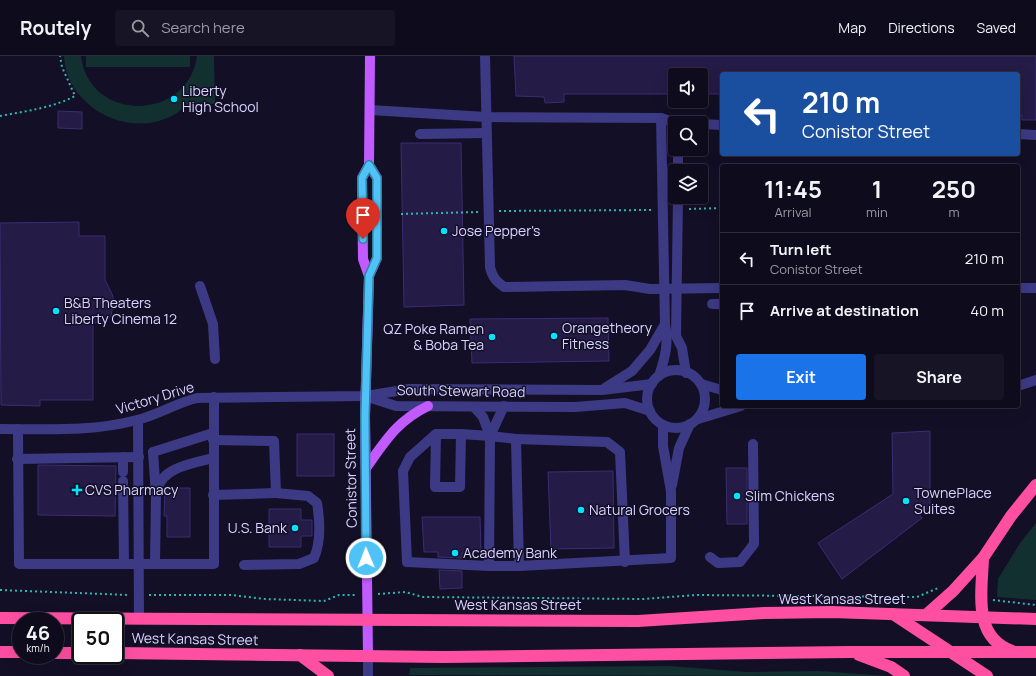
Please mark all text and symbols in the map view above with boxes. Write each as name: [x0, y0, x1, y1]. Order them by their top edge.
search box: [115, 10, 395, 46]
text: Routely: [20, 15, 91, 41]
icon: search: [129, 17, 151, 39]
text: Search here: [161, 17, 245, 38]
text: Map: [838, 18, 866, 37]
text: Directions: [888, 18, 955, 37]
text: Saved: [977, 18, 1016, 37]
map controls: [668, 68, 708, 204]
button: sound: [668, 68, 708, 108]
place label: Liberty High School: [182, 81, 259, 116]
text: 210 m: [802, 83, 880, 121]
icon: left: [736, 88, 788, 140]
marker: Liberty High School: [169, 94, 179, 104]
button: search: [668, 116, 708, 156]
text: Conistor Street: [802, 119, 930, 143]
button: layers: [668, 164, 708, 204]
text: 11:45: [764, 172, 822, 205]
text: 1: [872, 172, 882, 205]
text: 250: [932, 172, 976, 205]
pin: [346, 198, 380, 239]
text: Arrival: [774, 203, 812, 221]
text: min: [866, 203, 888, 221]
text: m: [948, 203, 959, 221]
icon: arrive: [352, 204, 374, 226]
place label: Jose Pepper's: [452, 221, 540, 240]
marker: Jose Pepper's: [439, 226, 449, 236]
text: Turn left: [770, 239, 832, 260]
icon: left: [736, 248, 758, 270]
text: 210 m: [965, 248, 1004, 269]
text: Conistor Street: [770, 260, 863, 278]
place label: B&B Theaters Liberty Cinema 12: [64, 293, 177, 328]
icon: arrive: [736, 300, 758, 322]
text: Arrive at destination: [770, 300, 919, 321]
text: 40 m: [970, 300, 1004, 321]
marker: B&B Theaters Liberty Cinema 12: [51, 306, 61, 316]
place label: Orangetheory Fitness: [562, 318, 653, 353]
place label: QZ Poke Ramen & Boba Tea: [383, 319, 484, 354]
marker: Orangetheory Fitness: [549, 331, 559, 341]
marker: QZ Poke Ramen & Boba Tea: [487, 332, 497, 342]
button: Exit: [736, 354, 866, 400]
button: Share: [874, 354, 1004, 400]
street label: Victory Drive: [114, 377, 196, 418]
street label: South Stewart Road: [397, 380, 525, 401]
street label: Conistor Street: [340, 428, 361, 528]
place label: CVS Pharmacy: [85, 480, 179, 499]
place label: TownePlace Suites: [914, 483, 992, 518]
marker: CVS Pharmacy: [72, 485, 82, 495]
place label: Slim Chickens: [745, 486, 835, 505]
marker: Slim Chickens: [732, 491, 742, 501]
marker: TownePlace Suites: [901, 496, 911, 506]
place label: Natural Grocers: [589, 500, 690, 519]
marker: Natural Grocers: [576, 505, 586, 515]
place label: U.S. Bank: [228, 518, 288, 537]
marker: U.S. Bank: [290, 523, 300, 533]
position arrow: [345, 537, 387, 579]
place label: Academy Bank: [463, 543, 558, 562]
marker: Academy Bank: [450, 548, 460, 558]
street label: West Kansas Street: [779, 589, 906, 608]
street label: West Kansas Street: [455, 595, 582, 614]
speed limit sign: 50: [72, 612, 124, 664]
text: 46: [26, 619, 50, 646]
street label: West Kansas Street: [131, 628, 259, 649]
text: km/h: [26, 641, 50, 655]

